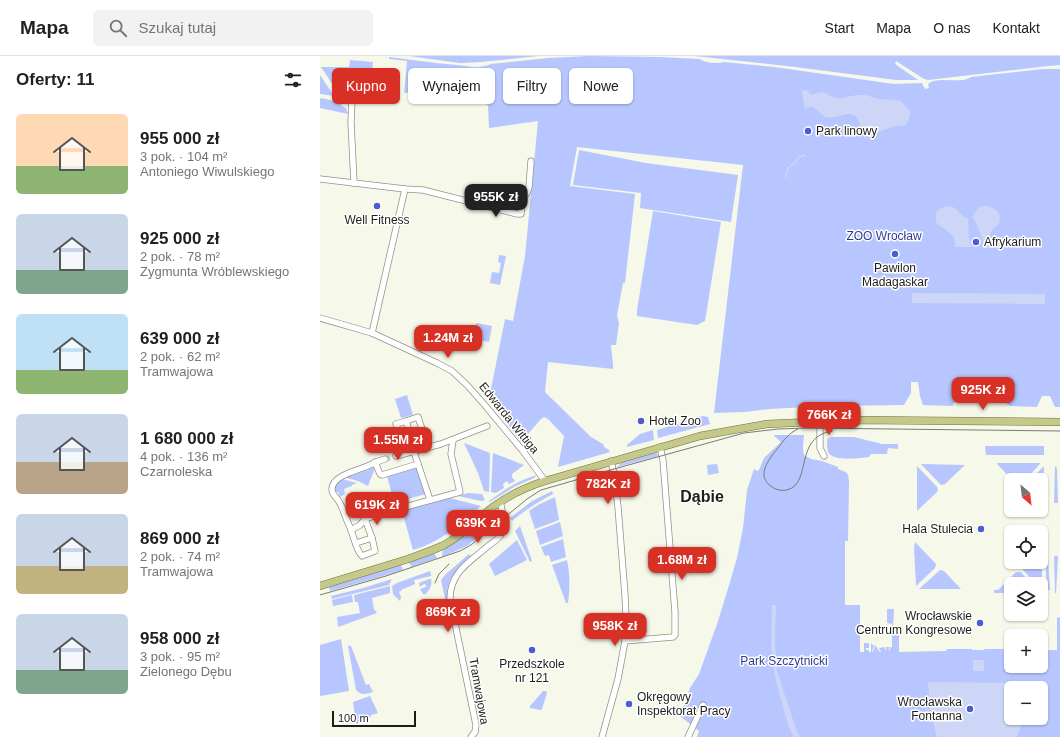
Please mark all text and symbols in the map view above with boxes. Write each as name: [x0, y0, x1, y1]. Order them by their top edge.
search box: [93, 10, 373, 46]
text: Mapa: [20, 17, 69, 38]
icon: search: [107, 17, 129, 39]
text: Szukaj tutaj: [139, 19, 216, 36]
text: Start: [825, 20, 854, 36]
text: Mapa: [876, 20, 911, 36]
text: O nas: [933, 20, 971, 36]
text: Kontakt: [993, 20, 1040, 36]
chip: Kupno: [332, 68, 400, 104]
chip: Wynajem: [408, 68, 495, 104]
chip: Filtry: [503, 68, 561, 104]
chip: Nowe: [569, 68, 633, 104]
icon: filters: [282, 69, 304, 91]
text: Oferty: 11: [16, 70, 94, 89]
place label: Park linowy: [816, 124, 877, 138]
marker: Park linowy: [803, 126, 813, 136]
text: 955 000 zł: [140, 129, 219, 148]
icon: home: [48, 130, 96, 178]
text: 3 pok. · 104 m²: [140, 149, 227, 164]
text: Antoniego Wiwulskiego: [140, 164, 274, 179]
pin: 955K zł: [459, 184, 533, 218]
text: 955K zł: [474, 189, 518, 204]
marker: Well Fitness: [372, 201, 382, 211]
place label: Well Fitness: [344, 213, 410, 227]
text: 925 000 zł: [140, 229, 219, 248]
park label: ZOO Wrocław: [846, 229, 922, 243]
icon: home: [48, 230, 96, 278]
place label: Afrykarium: [984, 235, 1041, 249]
marker: Afrykarium: [971, 237, 981, 247]
text: 2 pok. · 78 m²: [140, 249, 220, 264]
marker: Pawilon Madagaskar: [890, 249, 900, 259]
place label: Pawilon Madagaskar: [862, 261, 928, 289]
text: Zygmunta Wróblewskiego: [140, 264, 289, 279]
pin: 1.24M zł: [407, 325, 489, 359]
text: 639 000 zł: [140, 329, 219, 348]
icon: home: [48, 330, 96, 378]
text: 1.24M zł: [423, 330, 473, 345]
text: 2 pok. · 62 m²: [140, 349, 220, 364]
text: Tramwajowa: [140, 364, 213, 379]
pin: 925K zł: [946, 377, 1020, 411]
street label: Edwarda Wittiga: [476, 380, 542, 457]
text: 925K zł: [961, 382, 1005, 397]
pin: 766K zł: [792, 402, 866, 436]
text: 766K zł: [807, 407, 851, 422]
place label: Hotel Zoo: [649, 414, 701, 428]
marker: Hotel Zoo: [636, 416, 646, 426]
pin: 1.55M zł: [357, 427, 439, 461]
text: 1 680 000 zł: [140, 429, 234, 448]
icon: home: [48, 430, 96, 478]
text: 1.55M zł: [373, 432, 423, 447]
text: 4 pok. · 136 m²: [140, 449, 227, 464]
text: Czarnoleska: [140, 464, 212, 479]
pin: 782K zł: [571, 471, 645, 505]
north arrow: [1004, 473, 1048, 517]
map controls: [1004, 473, 1048, 725]
text: 782K zł: [586, 476, 630, 491]
district label: Dąbie: [680, 488, 724, 505]
pin: 619K zł: [340, 492, 414, 526]
text: 619K zł: [355, 497, 399, 512]
pin: 639K zł: [441, 510, 515, 544]
text: 639K zł: [456, 515, 500, 530]
place label: Hala Stulecia: [902, 522, 973, 536]
marker: Hala Stulecia: [976, 524, 986, 534]
button: locate: [1004, 525, 1048, 569]
text: 869 000 zł: [140, 529, 219, 548]
icon: home: [48, 530, 96, 578]
pin: 1.68M zł: [641, 547, 723, 581]
text: 2 pok. · 74 m²: [140, 549, 220, 564]
text: 1.68M zł: [657, 552, 707, 567]
text: Tramwajowa: [140, 564, 213, 579]
button: layers: [1004, 577, 1048, 621]
pin: 869K zł: [411, 599, 485, 633]
text: 869K zł: [426, 604, 470, 619]
place label: Wrocławskie Centrum Kongresowe: [856, 609, 972, 637]
pin: 958K zł: [578, 613, 652, 647]
text: 958K zł: [593, 618, 637, 633]
marker: Wrocławskie Centrum Kongresowe: [975, 618, 985, 628]
text: 958 000 zł: [140, 629, 219, 648]
button: +: [1004, 629, 1048, 673]
icon: home: [48, 630, 96, 678]
marker: Przedszkole nr 121: [527, 645, 537, 655]
text: 3 pok. · 95 m²: [140, 649, 220, 664]
park label: Park Szczytnicki: [740, 654, 828, 668]
street label: Tramwajowa: [466, 657, 492, 726]
place label: Przedszkole nr 121: [499, 657, 565, 685]
text: Zielonego Dębu: [140, 664, 232, 679]
button: −: [1004, 681, 1048, 725]
place label: Okręgowy Inspektorat Pracy: [637, 690, 730, 718]
place label: Wrocławska Fontanna: [898, 695, 962, 723]
marker: Okręgowy Inspektorat Pracy: [624, 699, 634, 709]
marker: Wrocławska Fontanna: [965, 704, 975, 714]
scale bar: [332, 709, 416, 728]
text: 100 m: [338, 712, 369, 724]

